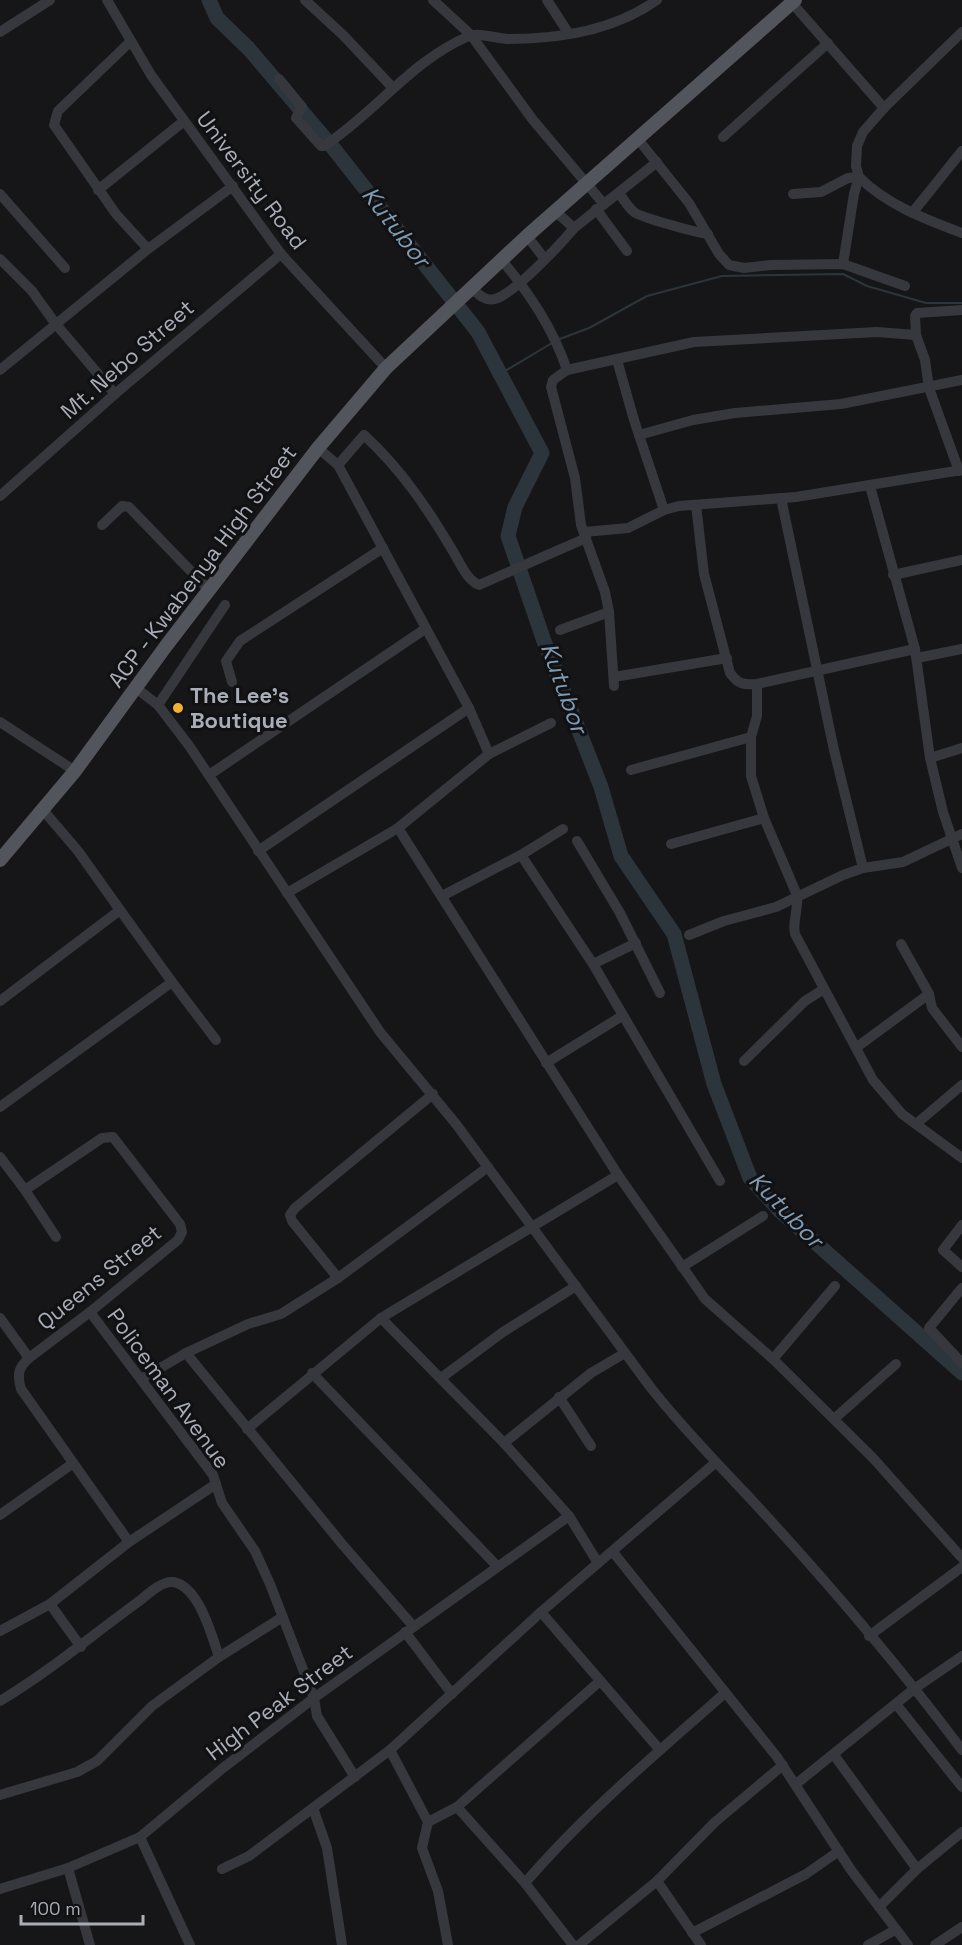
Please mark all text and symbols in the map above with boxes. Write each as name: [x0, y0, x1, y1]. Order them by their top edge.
street label: University Road: [191, 105, 313, 255]
water label: Kutubor: [355, 180, 439, 276]
street label: Mt. Nebo Street: [54, 293, 200, 425]
street label: ACP - Kwabenya High Street: [102, 439, 302, 693]
water label: Kutubor: [534, 638, 596, 740]
place label: The Lee's Boutique: [190, 681, 289, 734]
marker: The Lee's Boutique: [171, 701, 185, 715]
water label: Kutubor: [743, 1165, 832, 1256]
street label: Queens Street: [31, 1218, 167, 1336]
street label: Policeman Avenue: [101, 1302, 237, 1474]
street label: High Peak Street: [200, 1638, 358, 1766]
scale bar: [21, 1888, 142, 1926]
text: 100 m: [30, 1897, 81, 1920]

